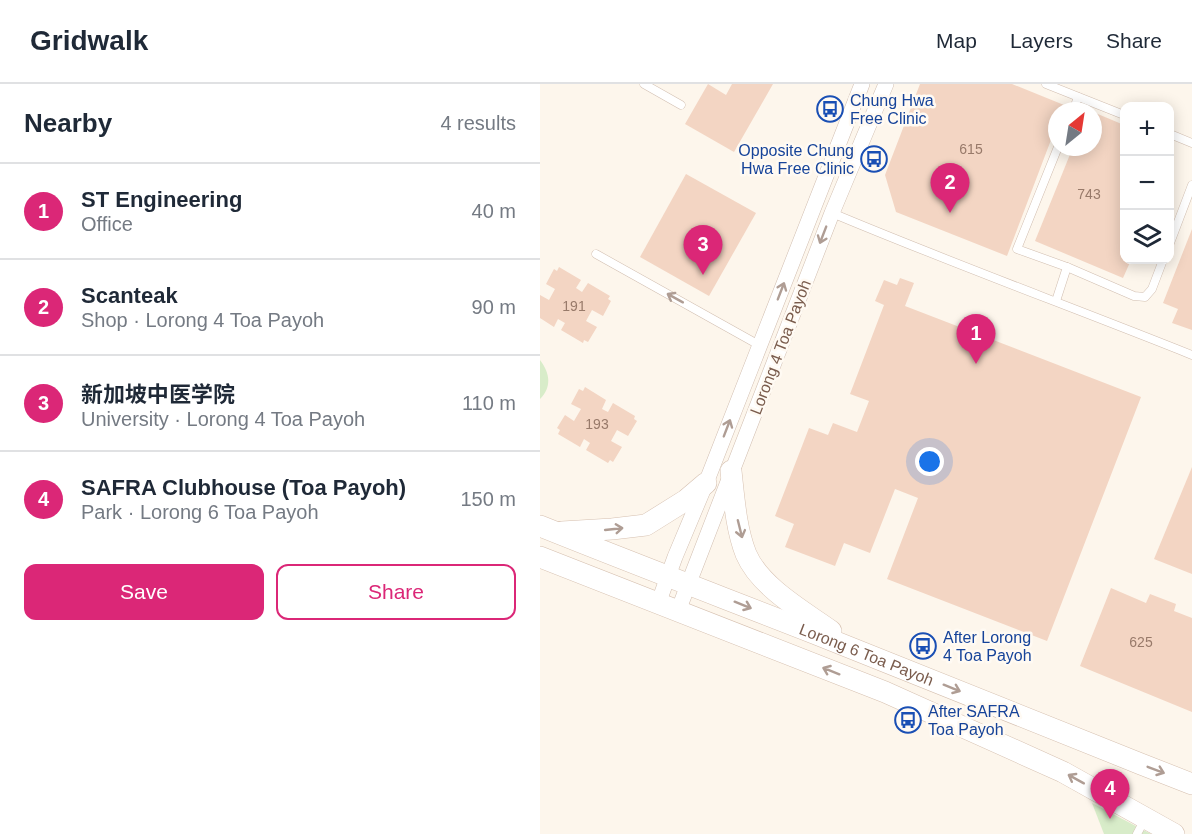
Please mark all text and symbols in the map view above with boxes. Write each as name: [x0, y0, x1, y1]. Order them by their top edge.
text: Gridwalk: [30, 25, 148, 56]
text: Map: [936, 29, 977, 52]
text: Layers: [1010, 29, 1073, 52]
text: Share: [1106, 29, 1162, 52]
place label: Chung Hwa Free Clinic: [850, 92, 934, 127]
bus stop icon: Chung Hwa Free Clinic: [815, 94, 845, 124]
north arrow: [1048, 102, 1102, 156]
map controls: [1120, 102, 1174, 264]
button: +: [1120, 102, 1174, 156]
text: Nearby: [24, 108, 112, 138]
text: 4 results: [440, 112, 516, 134]
house number: 615: [959, 141, 983, 157]
place label: Opposite Chung Hwa Free Clinic: [738, 142, 854, 177]
bus stop icon: Opposite Chung Hwa Free Clinic: [859, 144, 889, 174]
button: −: [1120, 156, 1174, 210]
pin: 2: [930, 164, 970, 213]
house number: 743: [1077, 186, 1101, 202]
text: ST Engineering: [81, 187, 242, 212]
text: 1: [38, 200, 49, 222]
text: 40 m: [472, 200, 516, 222]
button: layers: [1120, 210, 1174, 264]
text: Office: [81, 213, 133, 235]
one-way arrow: [817, 225, 828, 244]
pin: 3: [684, 226, 722, 275]
street label: Lorong 4 Toa Payoh: [747, 277, 814, 417]
one-way arrow: [776, 282, 787, 301]
text: Scanteak: [81, 283, 178, 308]
one-way arrow: [667, 292, 684, 304]
text: 2: [38, 296, 49, 318]
text: 90 m: [472, 296, 516, 318]
house number: 191: [562, 298, 586, 314]
text: Shop · Lorong 4 Toa Payoh: [81, 309, 324, 331]
pin: 1: [956, 314, 996, 364]
text: 新加坡中医学院: [81, 382, 235, 407]
text: 3: [38, 392, 49, 414]
text: 110 m: [462, 392, 516, 414]
text: University · Lorong 4 Toa Payoh: [81, 408, 365, 430]
house number: 193: [585, 416, 609, 432]
one-way arrow: [722, 420, 733, 438]
your location: [915, 447, 944, 476]
text: SAFRA Clubhouse (Toa Payoh): [81, 475, 406, 500]
text: 4: [38, 488, 49, 510]
text: 150 m: [460, 488, 516, 510]
text: Park · Lorong 6 Toa Payoh: [81, 501, 319, 523]
one-way arrow: [734, 519, 746, 538]
one-way arrow: [603, 523, 623, 534]
button: Save: [24, 564, 264, 620]
button: Share: [276, 564, 516, 620]
one-way arrow: [734, 600, 752, 611]
street label: Lorong 6 Toa Payoh: [797, 620, 936, 689]
place label: After Lorong 4 Toa Payoh: [943, 629, 1032, 664]
bus stop icon: After Lorong 4 Toa Payoh: [908, 631, 938, 661]
house number: 625: [1129, 634, 1153, 650]
one-way arrow: [822, 665, 841, 676]
one-way arrow: [942, 683, 961, 694]
place label: After SAFRA Toa Payoh: [928, 703, 1020, 738]
bus stop icon: After SAFRA Toa Payoh: [893, 705, 923, 735]
one-way arrow: [1147, 765, 1165, 776]
pin: 4: [1090, 770, 1130, 819]
one-way arrow: [1068, 773, 1085, 785]

